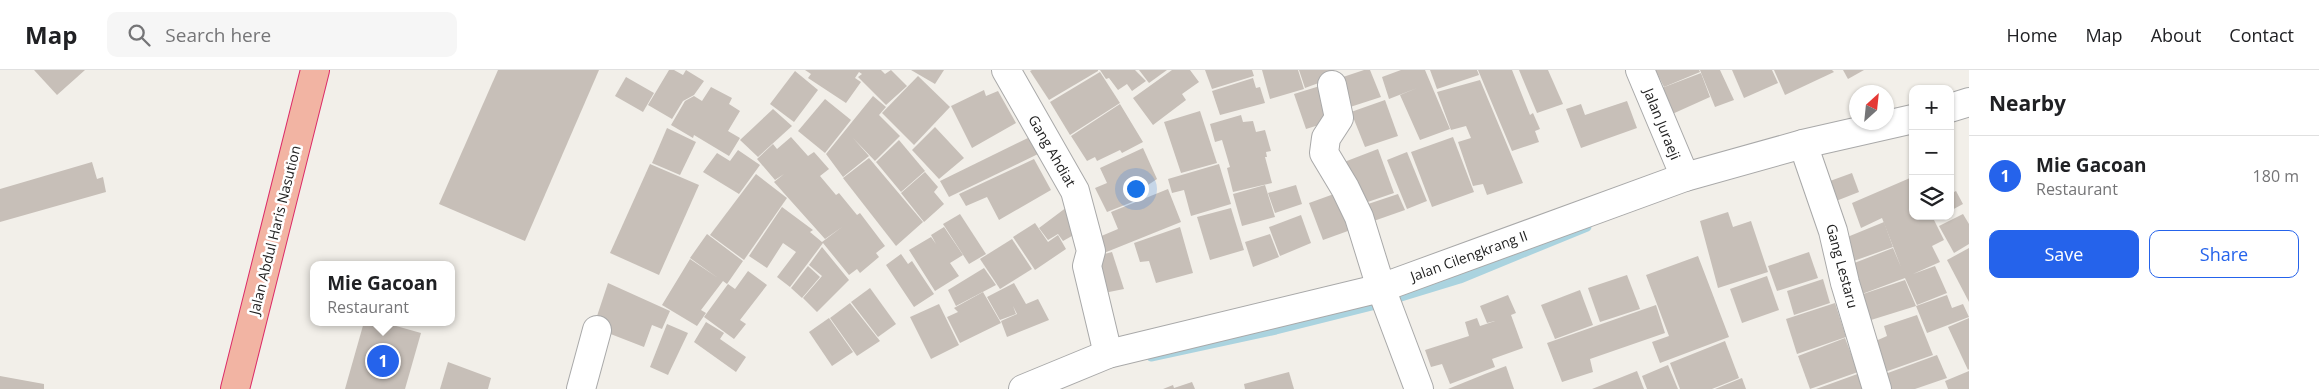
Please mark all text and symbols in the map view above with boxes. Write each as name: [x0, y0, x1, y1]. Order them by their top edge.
search box: [107, 12, 457, 57]
text: Map: [25, 18, 77, 51]
icon: search: [125, 21, 153, 49]
text: Search here: [165, 22, 271, 48]
text: Home: [2007, 23, 2057, 47]
text: Map: [2085, 23, 2123, 47]
text: About: [2151, 23, 2201, 47]
text: Contact: [2229, 23, 2294, 47]
street label: Jalan Juraeji: [1639, 83, 1685, 163]
north arrow: [1849, 85, 1894, 130]
map controls: [1909, 85, 1954, 220]
button: +: [1909, 85, 1954, 130]
text: Nearby: [1989, 89, 2066, 117]
street label: Gang Ahdiat: [1024, 111, 1081, 190]
button: −: [1909, 130, 1954, 175]
street label: Jalan Abdul Haris Nasution: [244, 143, 305, 318]
text: Mie Gacoan: [2036, 152, 2147, 178]
text: 1: [2000, 165, 2010, 187]
text: 180 m: [2253, 165, 2299, 187]
button: layers: [1909, 175, 1954, 220]
your location: [1123, 176, 1149, 202]
text: Restaurant: [2036, 178, 2118, 200]
street label: Gang Lestaru: [1822, 222, 1863, 310]
street label: Jalan Cilengkrang II: [1406, 225, 1530, 286]
button: Save: [1989, 230, 2139, 278]
button: Share: [2149, 230, 2299, 278]
popup: [310, 261, 455, 326]
text: Mie Gacoan: [327, 270, 438, 296]
text: Restaurant: [327, 296, 409, 318]
pin: 1: [367, 342, 399, 380]

